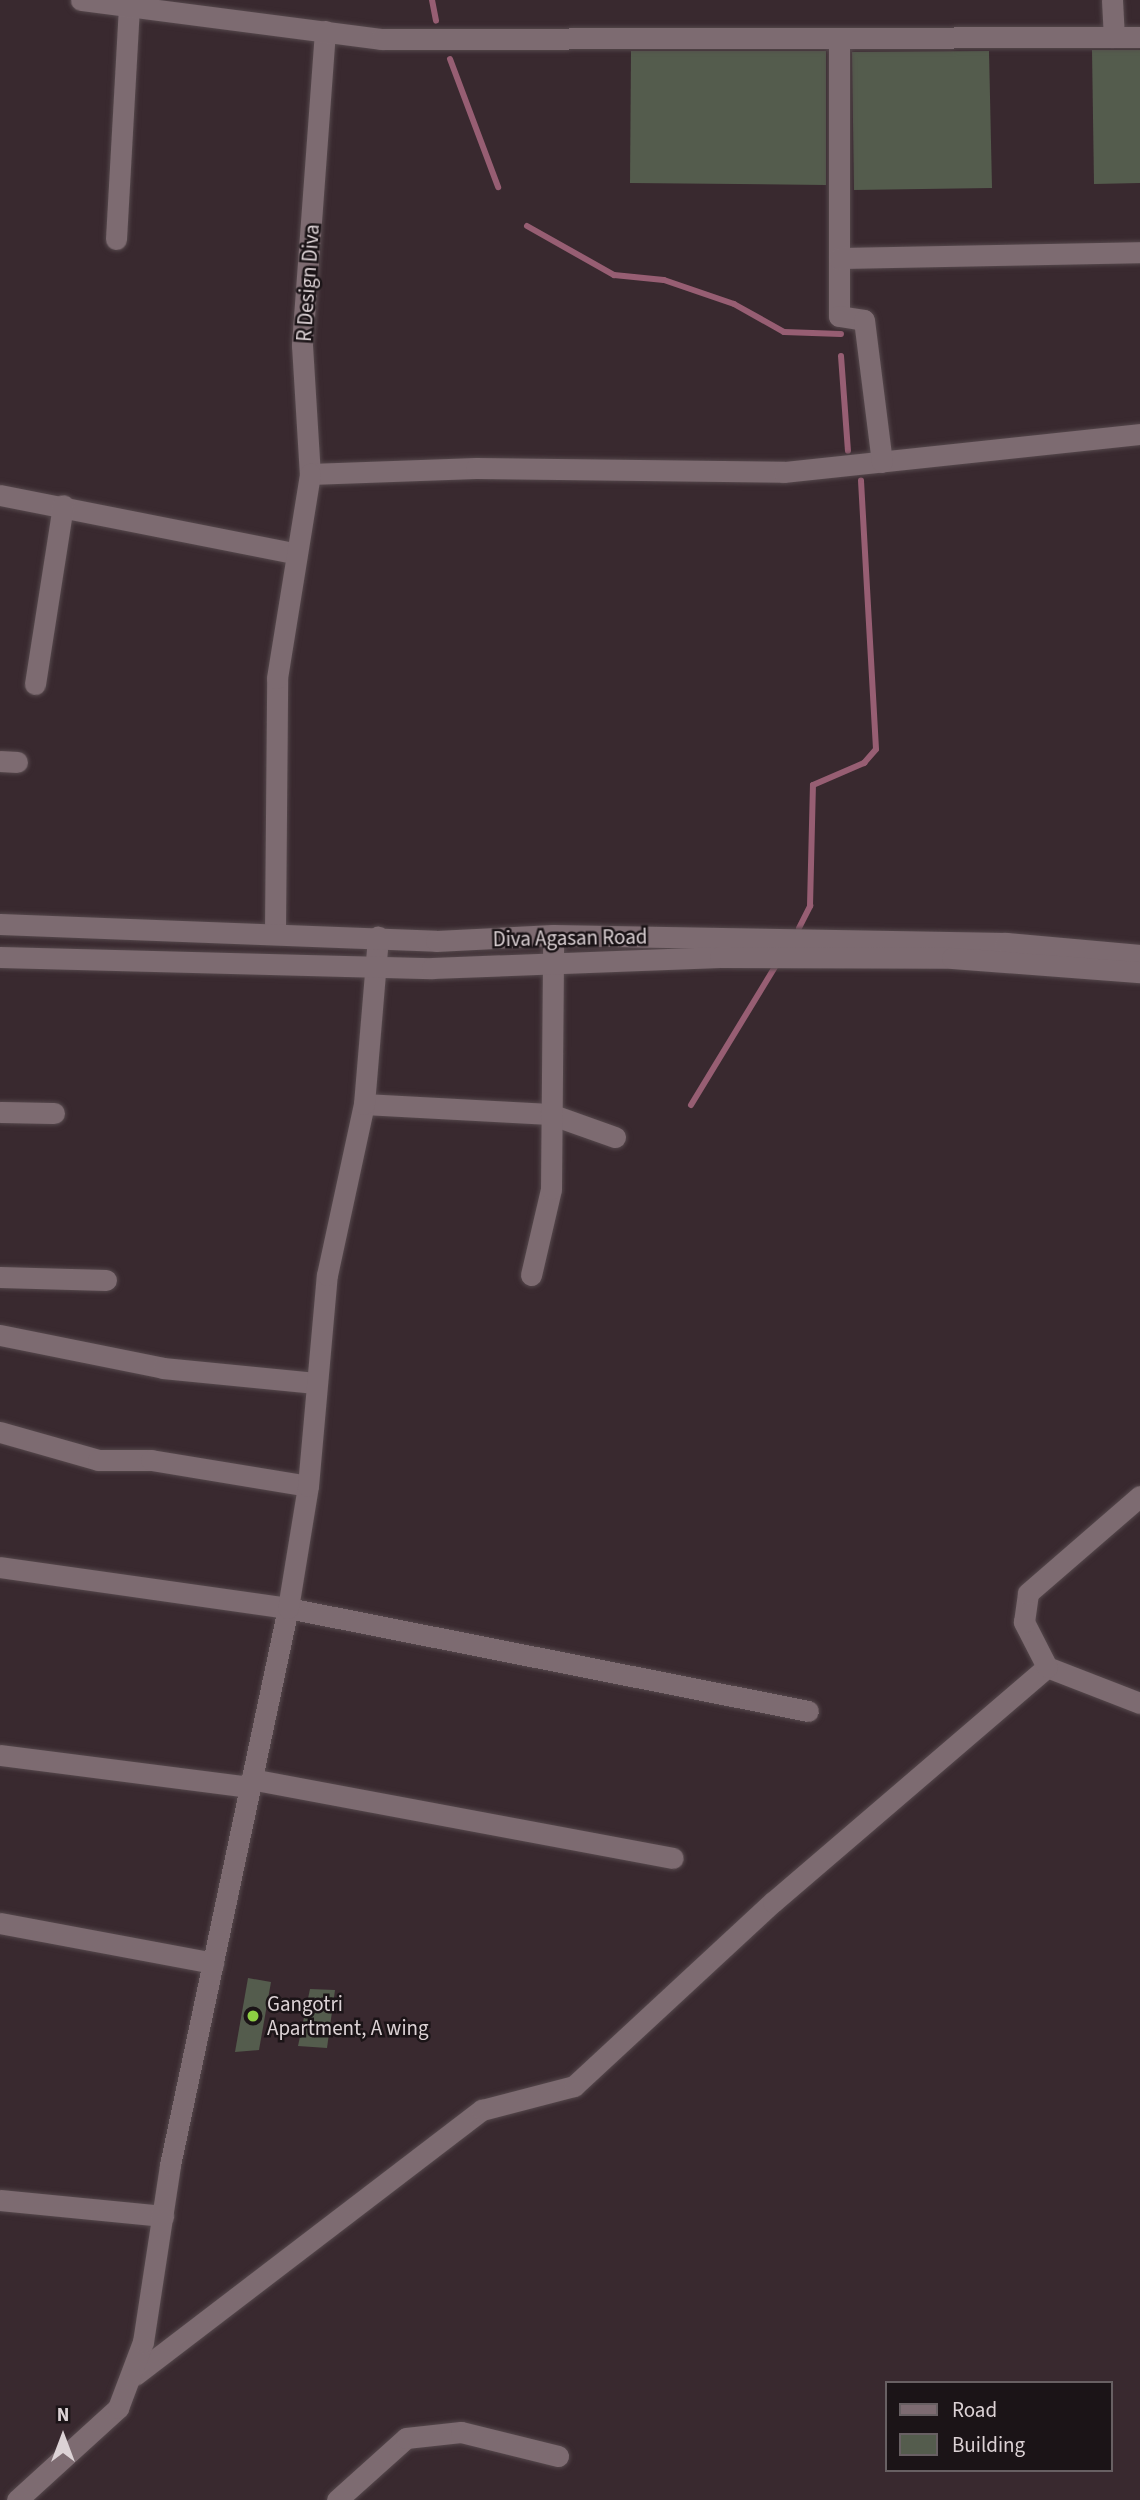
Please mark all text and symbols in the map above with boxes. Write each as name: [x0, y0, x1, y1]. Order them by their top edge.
street label: R Design Diva: [291, 223, 325, 343]
street label: Diva Agasan Road: [492, 924, 648, 952]
place label: Gangotri Apartment, A wing: [267, 1991, 429, 2041]
marker: Gangotri Apartment, A wing: [245, 2008, 261, 2024]
legend: [884, 2381, 1112, 2472]
text: Road: [952, 2395, 997, 2425]
north arrow: [28, 2402, 98, 2472]
text: N: [57, 2402, 69, 2429]
text: Building: [952, 2430, 1025, 2460]

